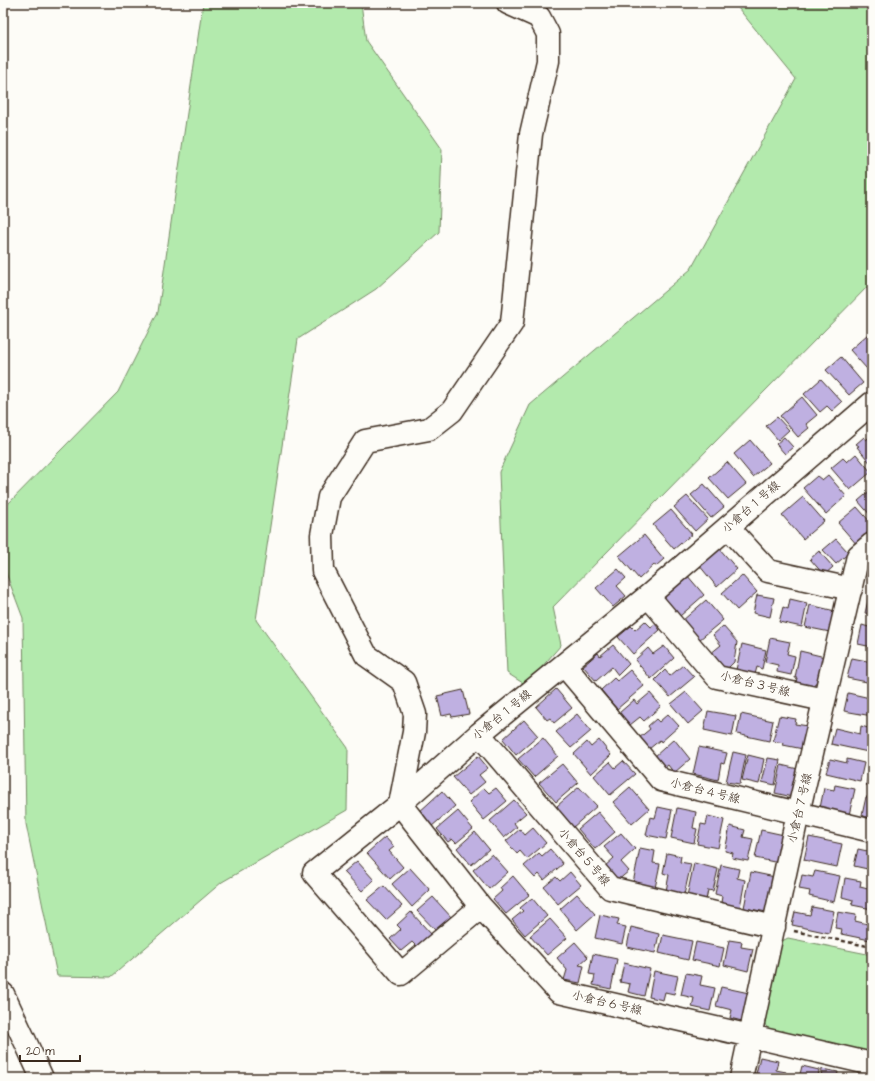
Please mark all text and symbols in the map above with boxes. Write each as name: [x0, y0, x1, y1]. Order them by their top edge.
street label: 小倉台１号線: [718, 477, 784, 537]
street label: 小倉台３号線: [718, 667, 792, 701]
street label: 小倉台１号線: [469, 686, 535, 744]
street label: 小倉台７号線: [784, 771, 816, 845]
street label: 小倉台４号線: [668, 774, 742, 808]
street label: 小倉台５号線: [554, 824, 614, 890]
street label: 小倉台６号線: [570, 987, 644, 1019]
scale bar: [20, 1037, 80, 1063]
text: 20 m: [26, 1043, 55, 1060]

